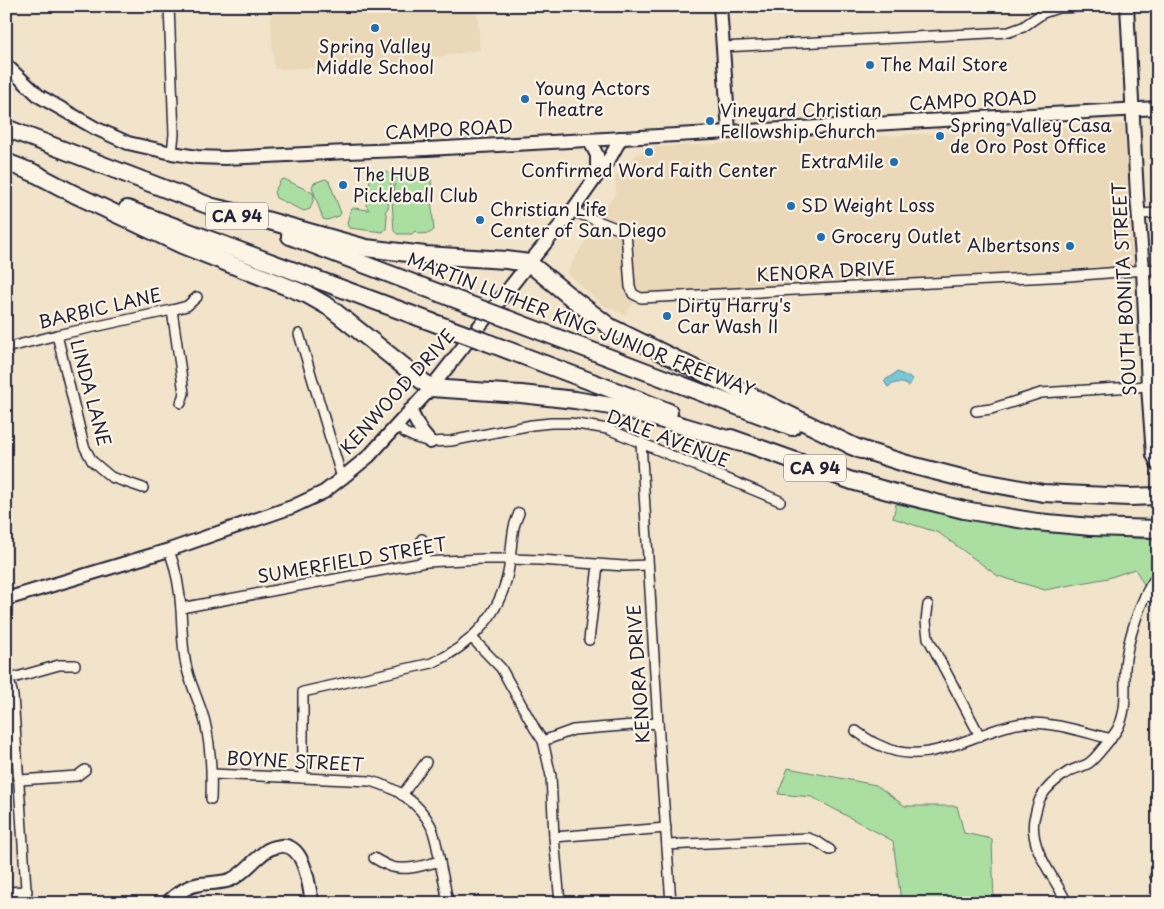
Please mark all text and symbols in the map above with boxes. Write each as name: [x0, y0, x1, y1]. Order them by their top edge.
marker: Spring Valley Middle School: [369, 22, 381, 34]
place label: Spring Valley Middle School: [316, 32, 434, 80]
place label: The Mail Store: [880, 50, 1008, 77]
marker: The Mail Store: [864, 59, 876, 71]
place label: Young Actors Theatre: [535, 74, 650, 122]
street label: CAMPO ROAD: [908, 83, 1038, 116]
marker: Young Actors Theatre: [519, 93, 531, 105]
place label: Vineyard Christian Fellowship Church: [720, 96, 882, 144]
place label: Spring Valley Casa de Oro Post Office: [950, 111, 1112, 159]
street label: CAMPO ROAD: [384, 112, 514, 145]
marker: Vineyard Christian Fellowship Church: [704, 115, 716, 127]
marker: Spring Valley Casa de Oro Post Office: [934, 130, 946, 142]
marker: Confirmed Word Faith Center: [643, 146, 655, 158]
place label: ExtraMile: [800, 147, 884, 174]
place label: Confirmed Word Faith Center: [521, 156, 778, 183]
marker: ExtraMile: [888, 156, 900, 168]
place label: The HUB Pickleball Club: [353, 160, 478, 208]
marker: The HUB Pickleball Club: [337, 179, 349, 191]
street label: SOUTH BONITA STREET: [1104, 181, 1143, 397]
place label: SD Weight Loss: [801, 191, 935, 218]
place label: Christian Life Center of San Diego: [490, 195, 667, 243]
marker: SD Weight Loss: [785, 200, 797, 212]
road number: CA 94: [206, 202, 268, 230]
marker: Christian Life Center of San Diego: [474, 214, 486, 226]
place label: Grocery Outlet: [831, 222, 961, 249]
marker: Grocery Outlet: [815, 231, 827, 243]
place label: Albertsons: [967, 231, 1060, 258]
marker: Albertsons: [1064, 240, 1076, 252]
street label: MARTIN LUTHER KING JUNIOR FREEWAY: [404, 245, 760, 403]
street label: KENORA DRIVE: [756, 253, 896, 288]
street label: BARBIC LANE: [35, 280, 164, 335]
place label: Dirty Harry's Car Wash II: [677, 291, 791, 339]
marker: Dirty Harry's Car Wash II: [661, 310, 673, 322]
street label: KENWOOD DRIVE: [333, 322, 461, 460]
street label: LINDA LANE: [64, 336, 119, 449]
street label: DALE AVENUE: [603, 402, 734, 473]
road number: CA 94: [784, 454, 846, 482]
street label: SUMERFIELD STREET: [255, 529, 449, 590]
street label: KENORA DRIVE: [619, 604, 656, 745]
street label: BOYNE STREET: [226, 743, 365, 778]

